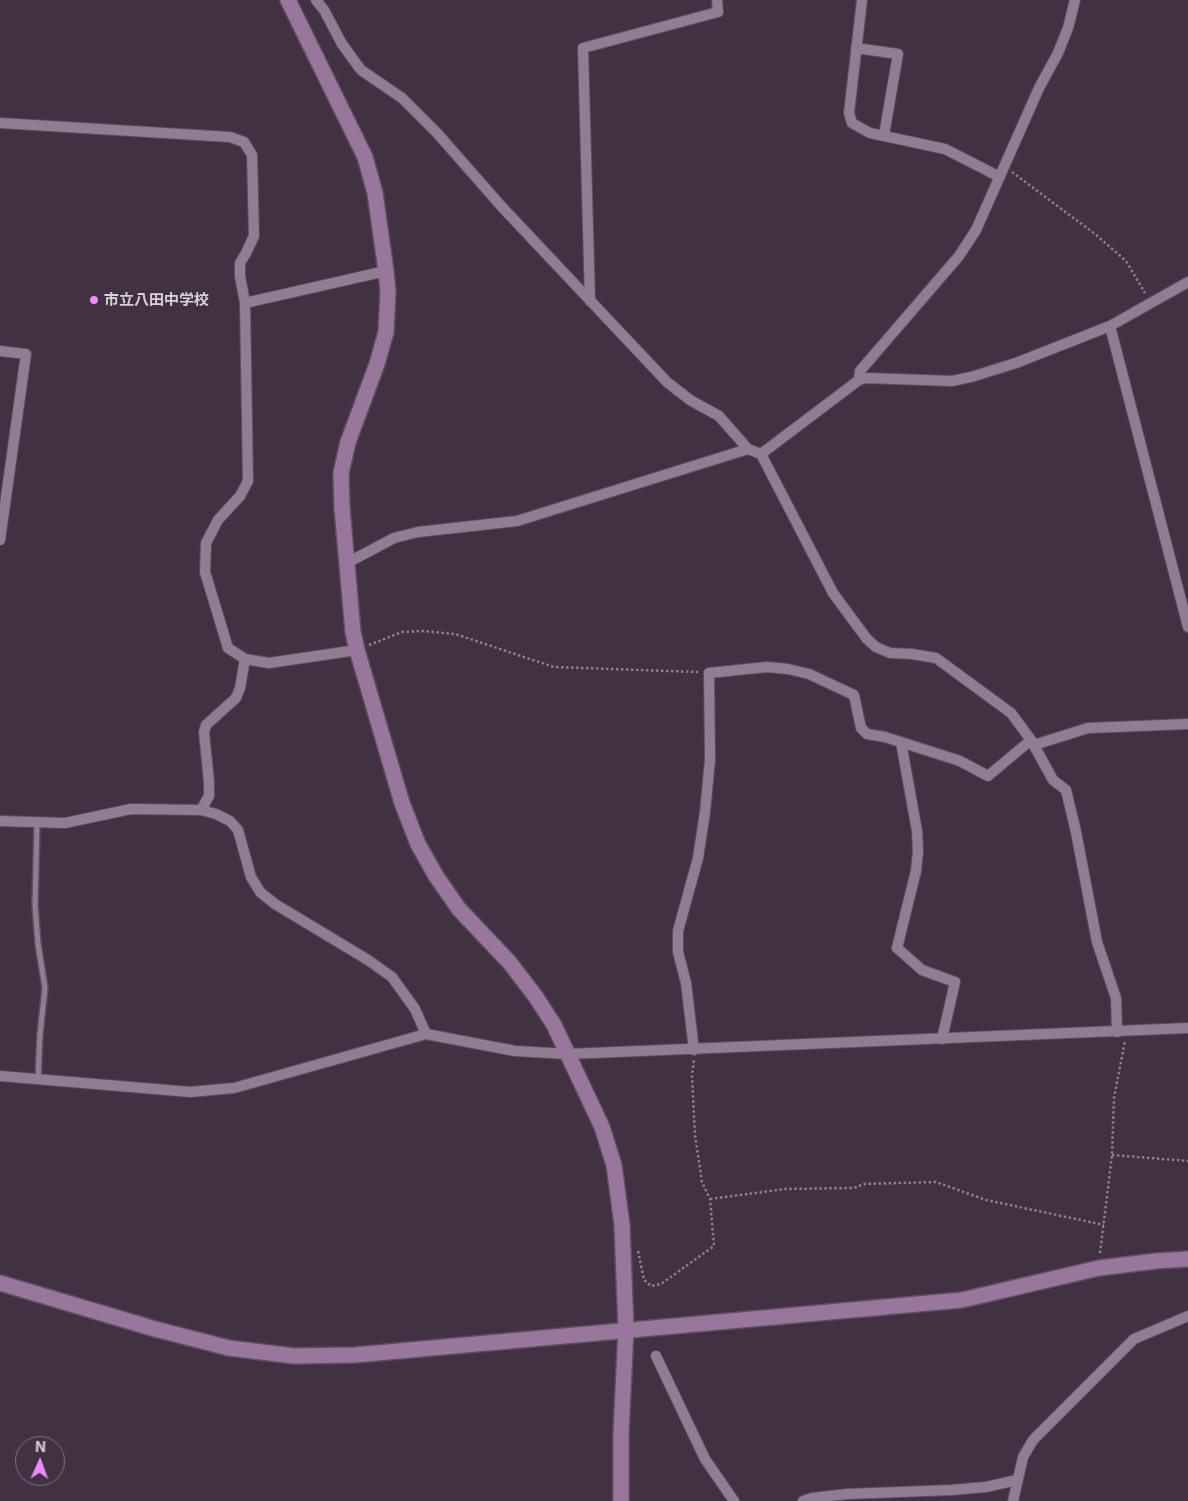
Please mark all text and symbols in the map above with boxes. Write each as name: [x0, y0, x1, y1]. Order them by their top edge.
place label: 市立八田中学校: [104, 291, 209, 309]
marker: 市立八田中学校: [88, 294, 100, 306]
north arrow: [15, 1436, 65, 1486]
text: N: [35, 1438, 46, 1455]

